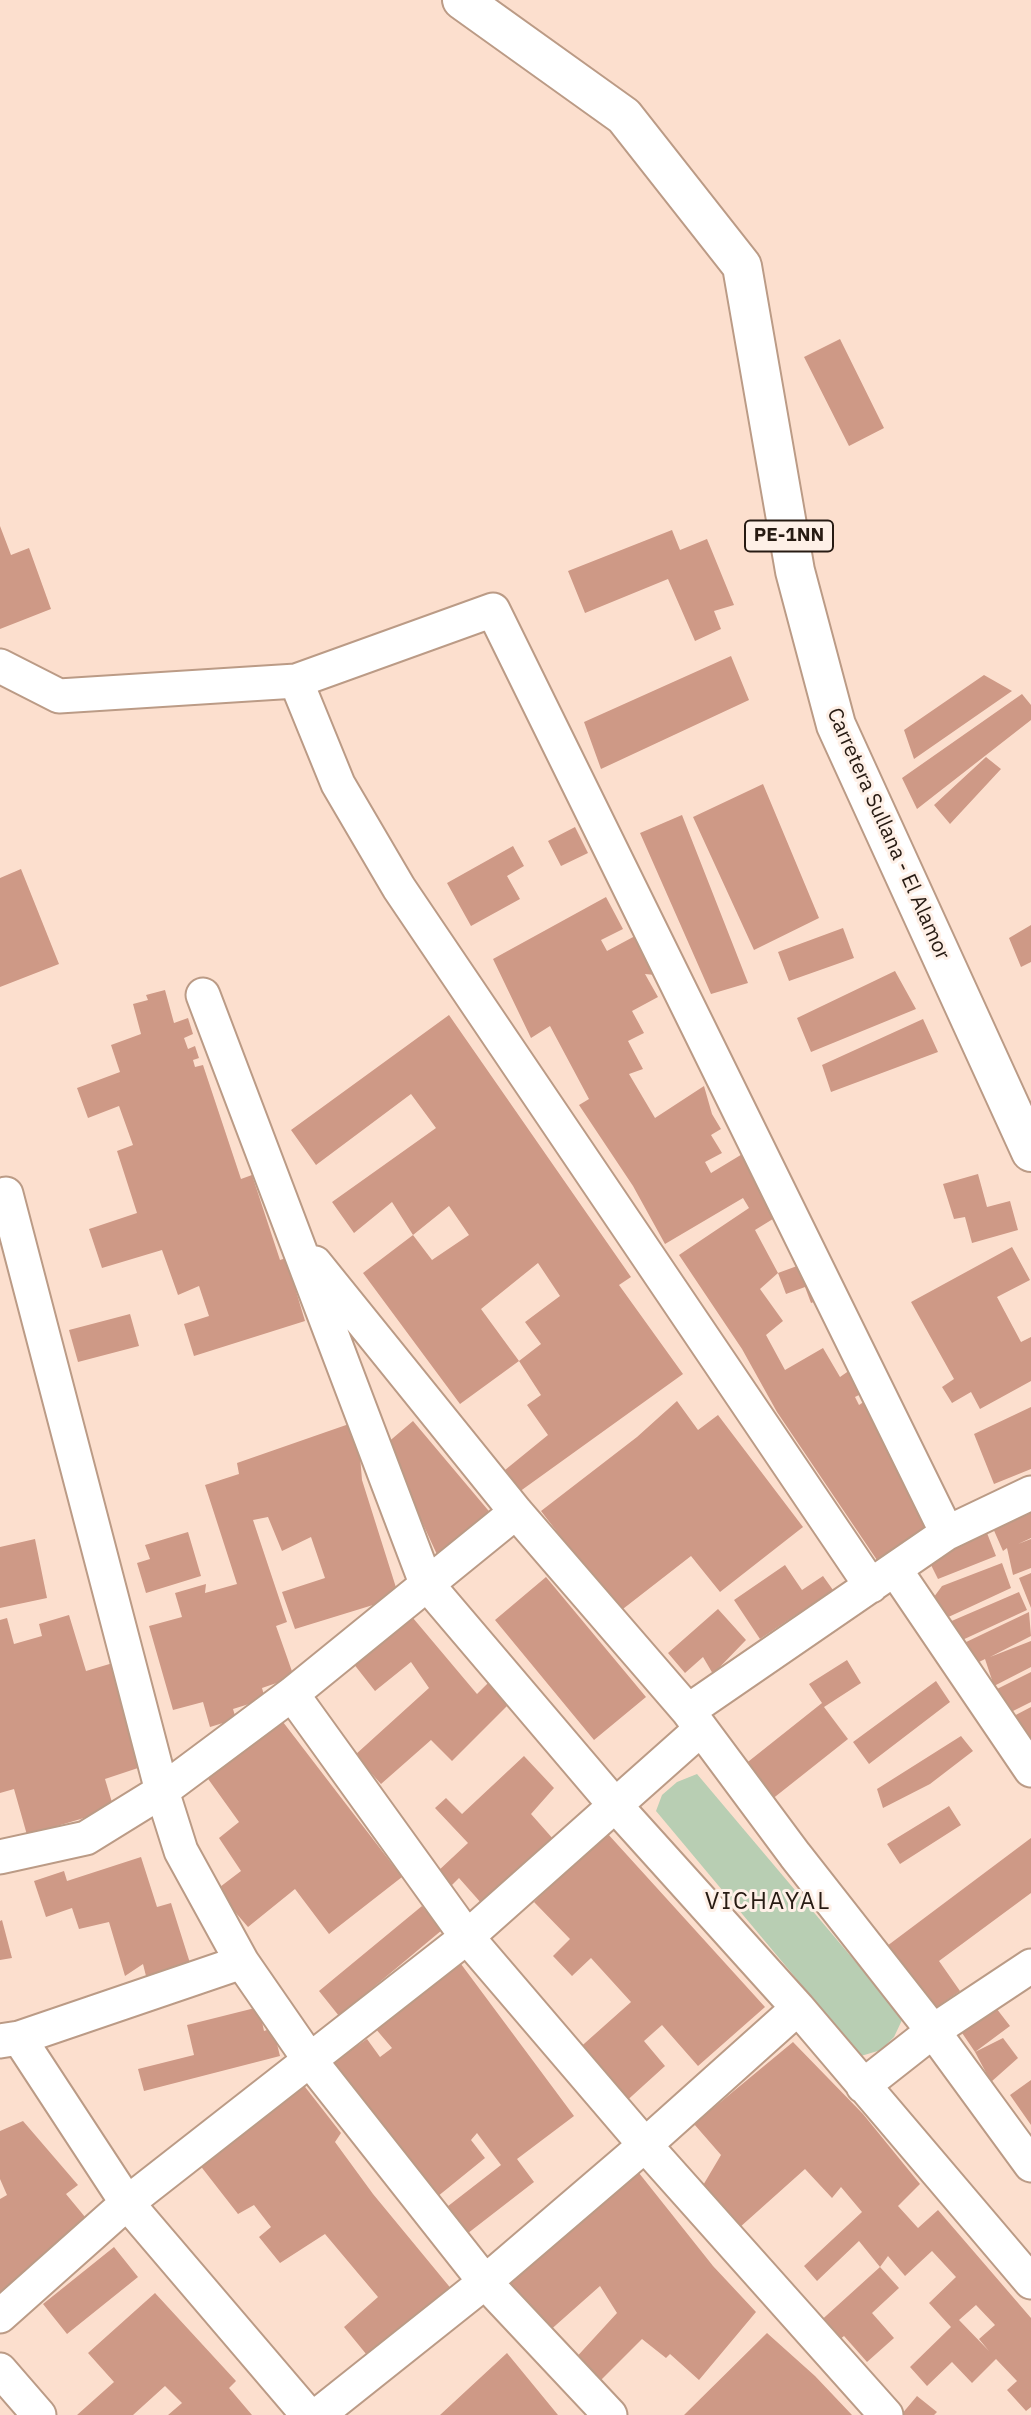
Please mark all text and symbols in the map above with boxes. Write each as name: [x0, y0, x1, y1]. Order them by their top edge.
road number: PE-1NN: [745, 520, 833, 552]
street label: Carretera Sullana - El Alamor: [821, 704, 955, 964]
district label: VICHAYAL: [706, 1888, 830, 1916]

